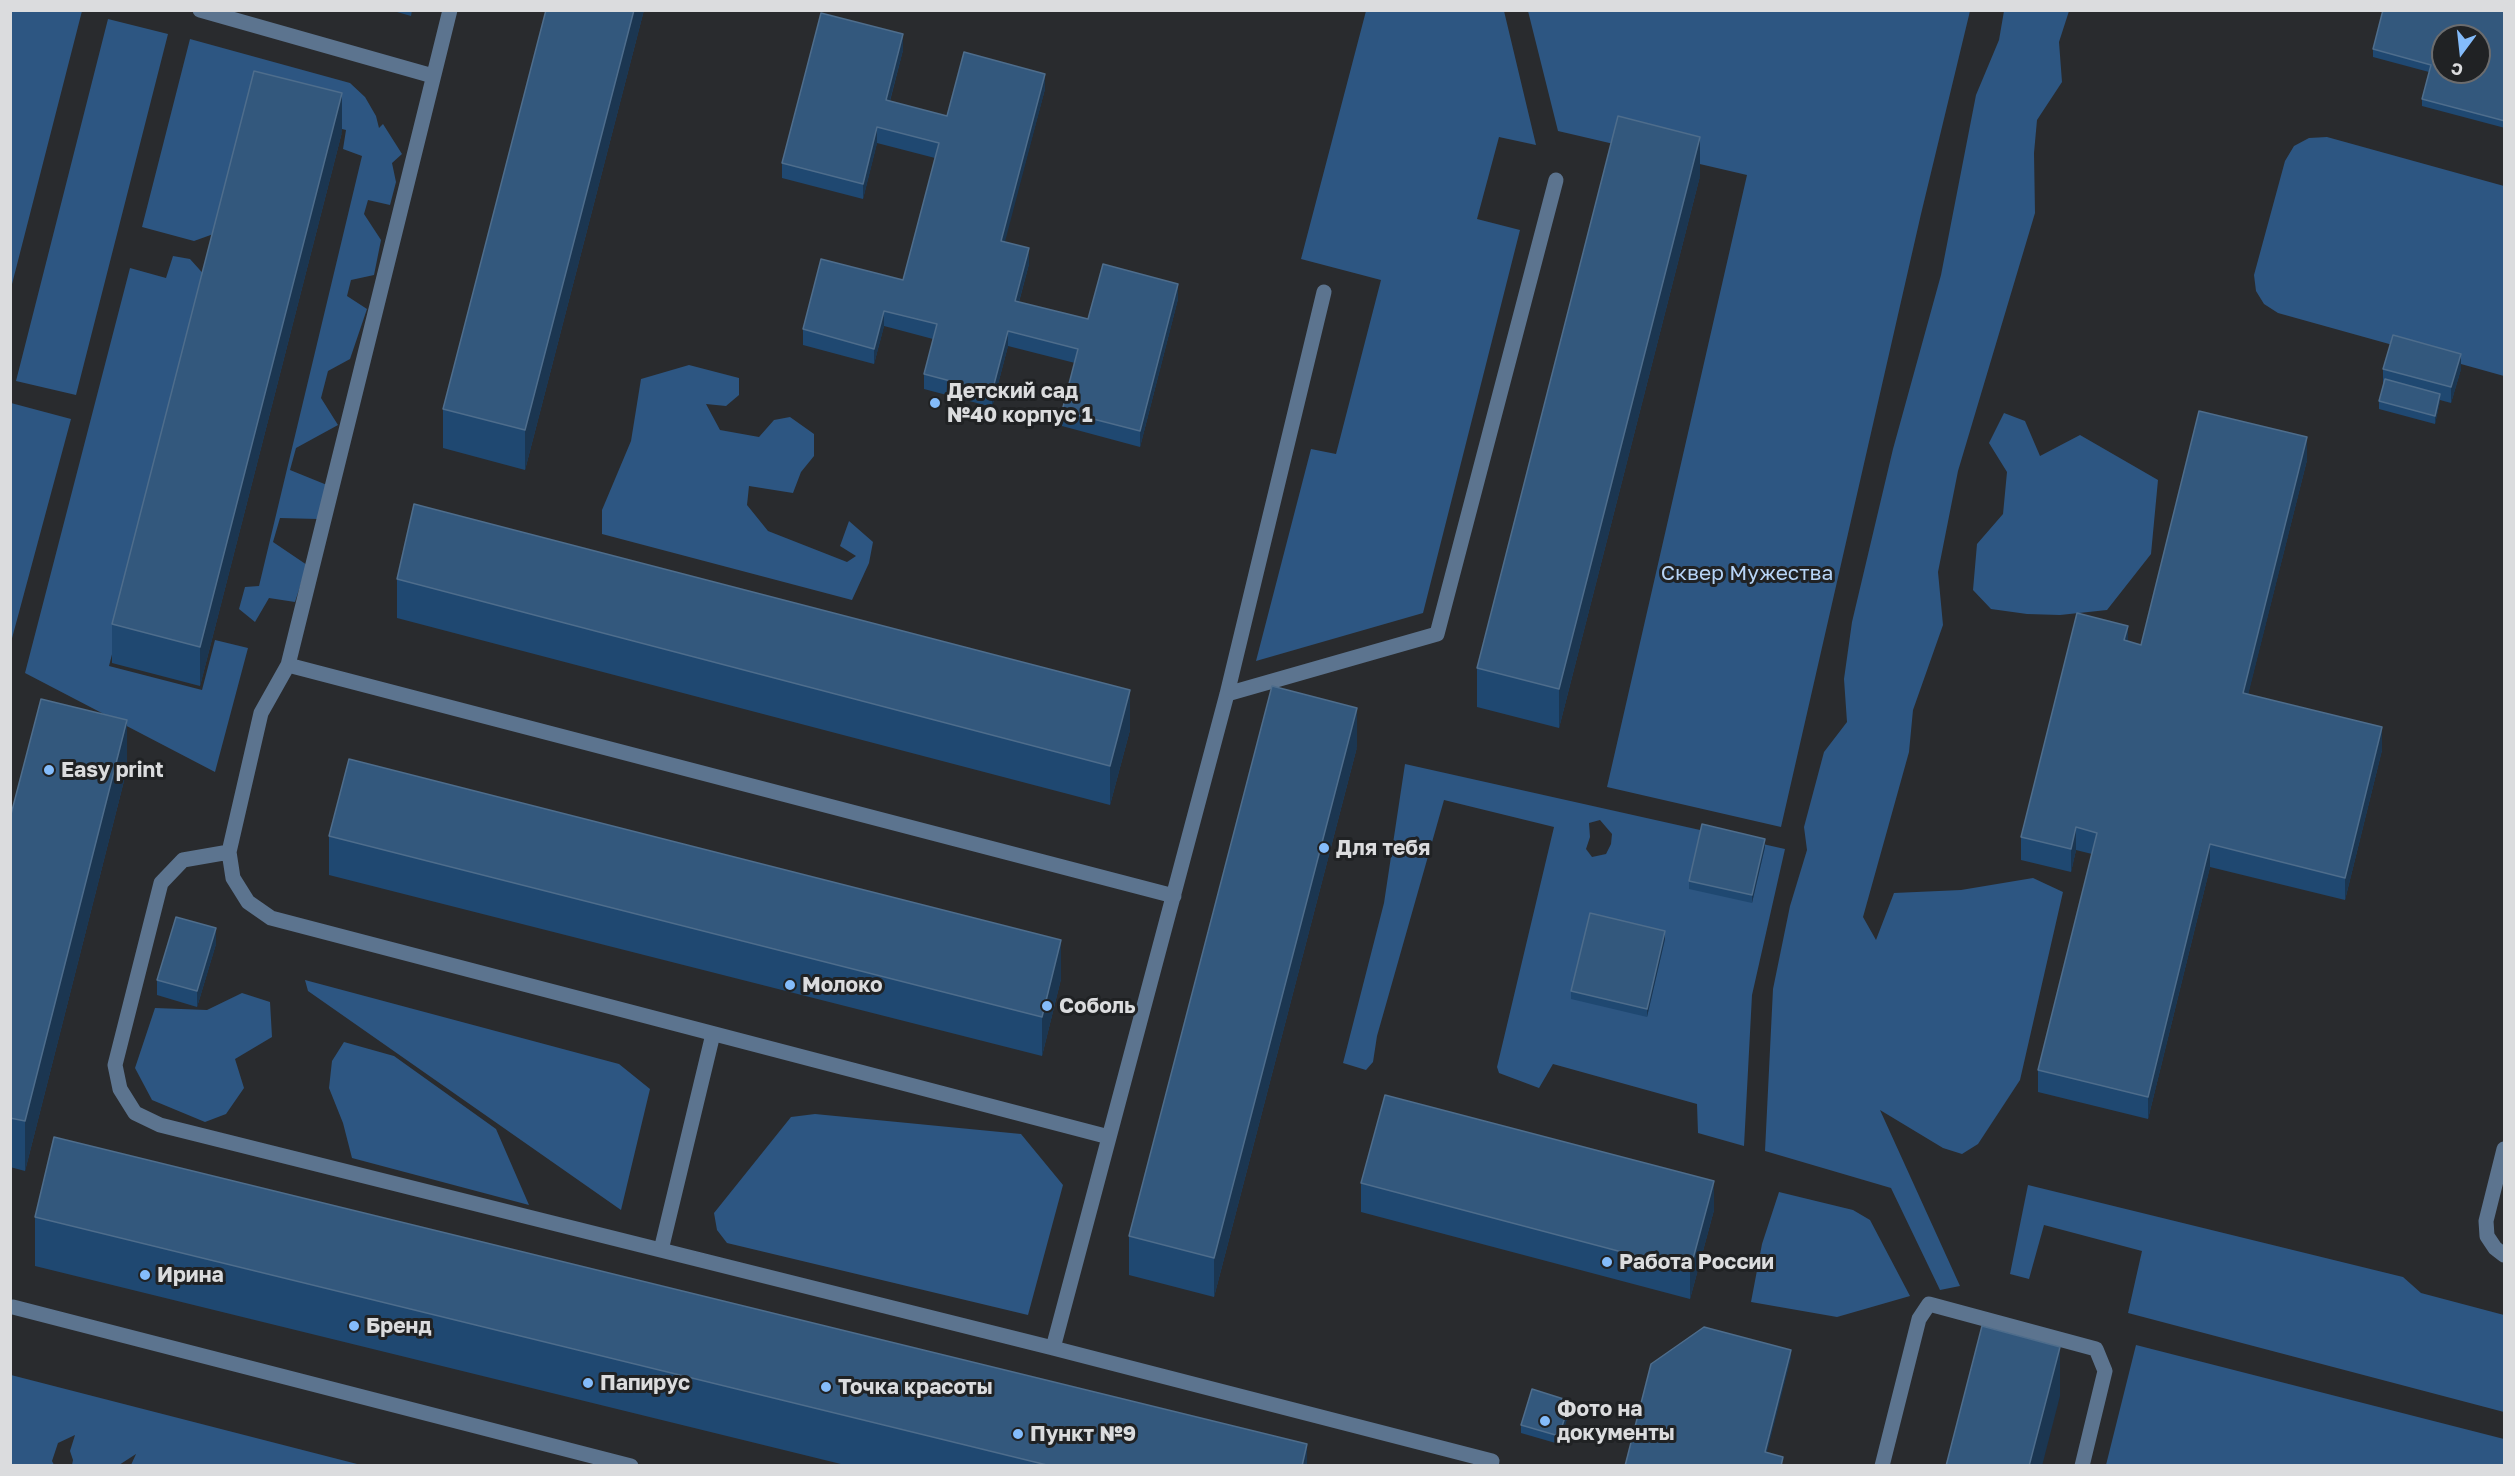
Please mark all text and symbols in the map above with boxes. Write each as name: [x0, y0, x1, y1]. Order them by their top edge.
north arrow: [2431, 24, 2491, 84]
text: С: [2449, 58, 2465, 81]
place label: Детский сад №40 корпус 1: [947, 378, 1093, 428]
marker: Детский сад №40 корпус 1: [928, 396, 942, 410]
park label: Сквер Мужества: [1661, 560, 1833, 586]
place label: Easy print: [61, 757, 164, 783]
marker: Easy print: [42, 763, 56, 777]
place label: Для тебя: [1336, 835, 1430, 861]
marker: Для тебя: [1317, 841, 1331, 855]
place label: Молоко: [802, 972, 883, 998]
marker: Молоко: [783, 978, 797, 992]
place label: Соболь: [1059, 993, 1136, 1019]
marker: Соболь: [1040, 999, 1054, 1013]
place label: Работа России: [1619, 1249, 1774, 1275]
marker: Работа России: [1600, 1255, 1614, 1269]
place label: Ирина: [157, 1262, 224, 1288]
marker: Ирина: [138, 1268, 152, 1282]
place label: Бренд: [366, 1313, 432, 1339]
marker: Бренд: [347, 1319, 361, 1333]
place label: Папирус: [600, 1370, 690, 1396]
place label: Точка красоты: [838, 1374, 993, 1400]
marker: Папирус: [581, 1376, 595, 1390]
marker: Точка красоты: [819, 1380, 833, 1394]
place label: Фото на документы: [1557, 1396, 1675, 1446]
marker: Фото на документы: [1538, 1414, 1552, 1428]
place label: Пункт №9: [1030, 1421, 1136, 1447]
marker: Пункт №9: [1011, 1427, 1025, 1441]

